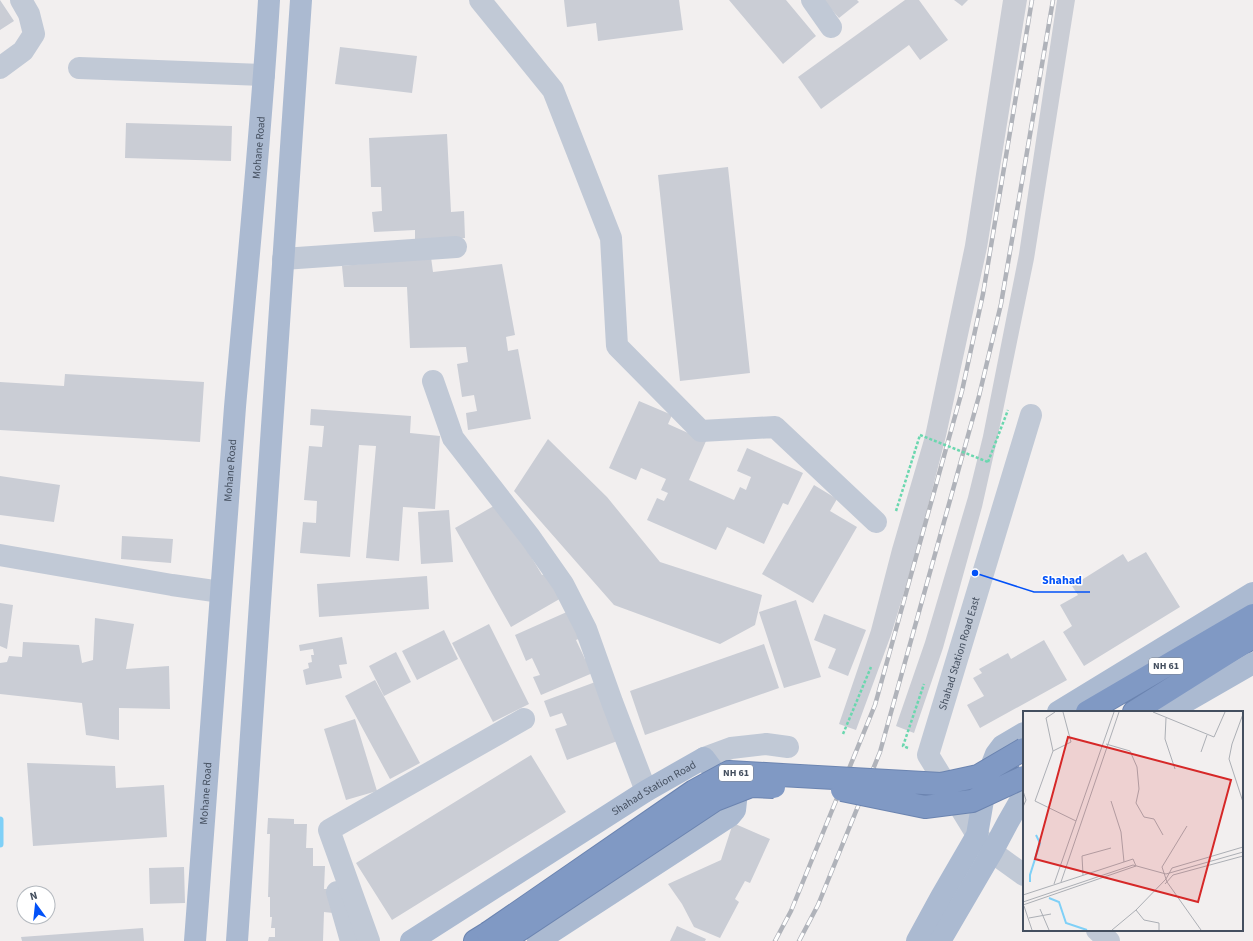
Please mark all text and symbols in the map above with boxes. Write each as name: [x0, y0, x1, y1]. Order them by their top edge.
street label: Mohane Road: [248, 116, 268, 179]
street label: Mohane Road: [220, 438, 240, 502]
callout: Shahad: [1034, 568, 1090, 592]
text: Shahad: [1042, 572, 1082, 589]
street label: Shahad Station Road East: [935, 595, 983, 712]
road number: NH 61: [1149, 658, 1183, 674]
inset map: [1023, 711, 1243, 931]
street label: Shahad Station Road: [608, 757, 699, 819]
street label: Mohane Road: [196, 761, 215, 825]
road number: NH 61: [719, 765, 753, 781]
north arrow: [16, 885, 56, 925]
text: N: [28, 888, 39, 904]

